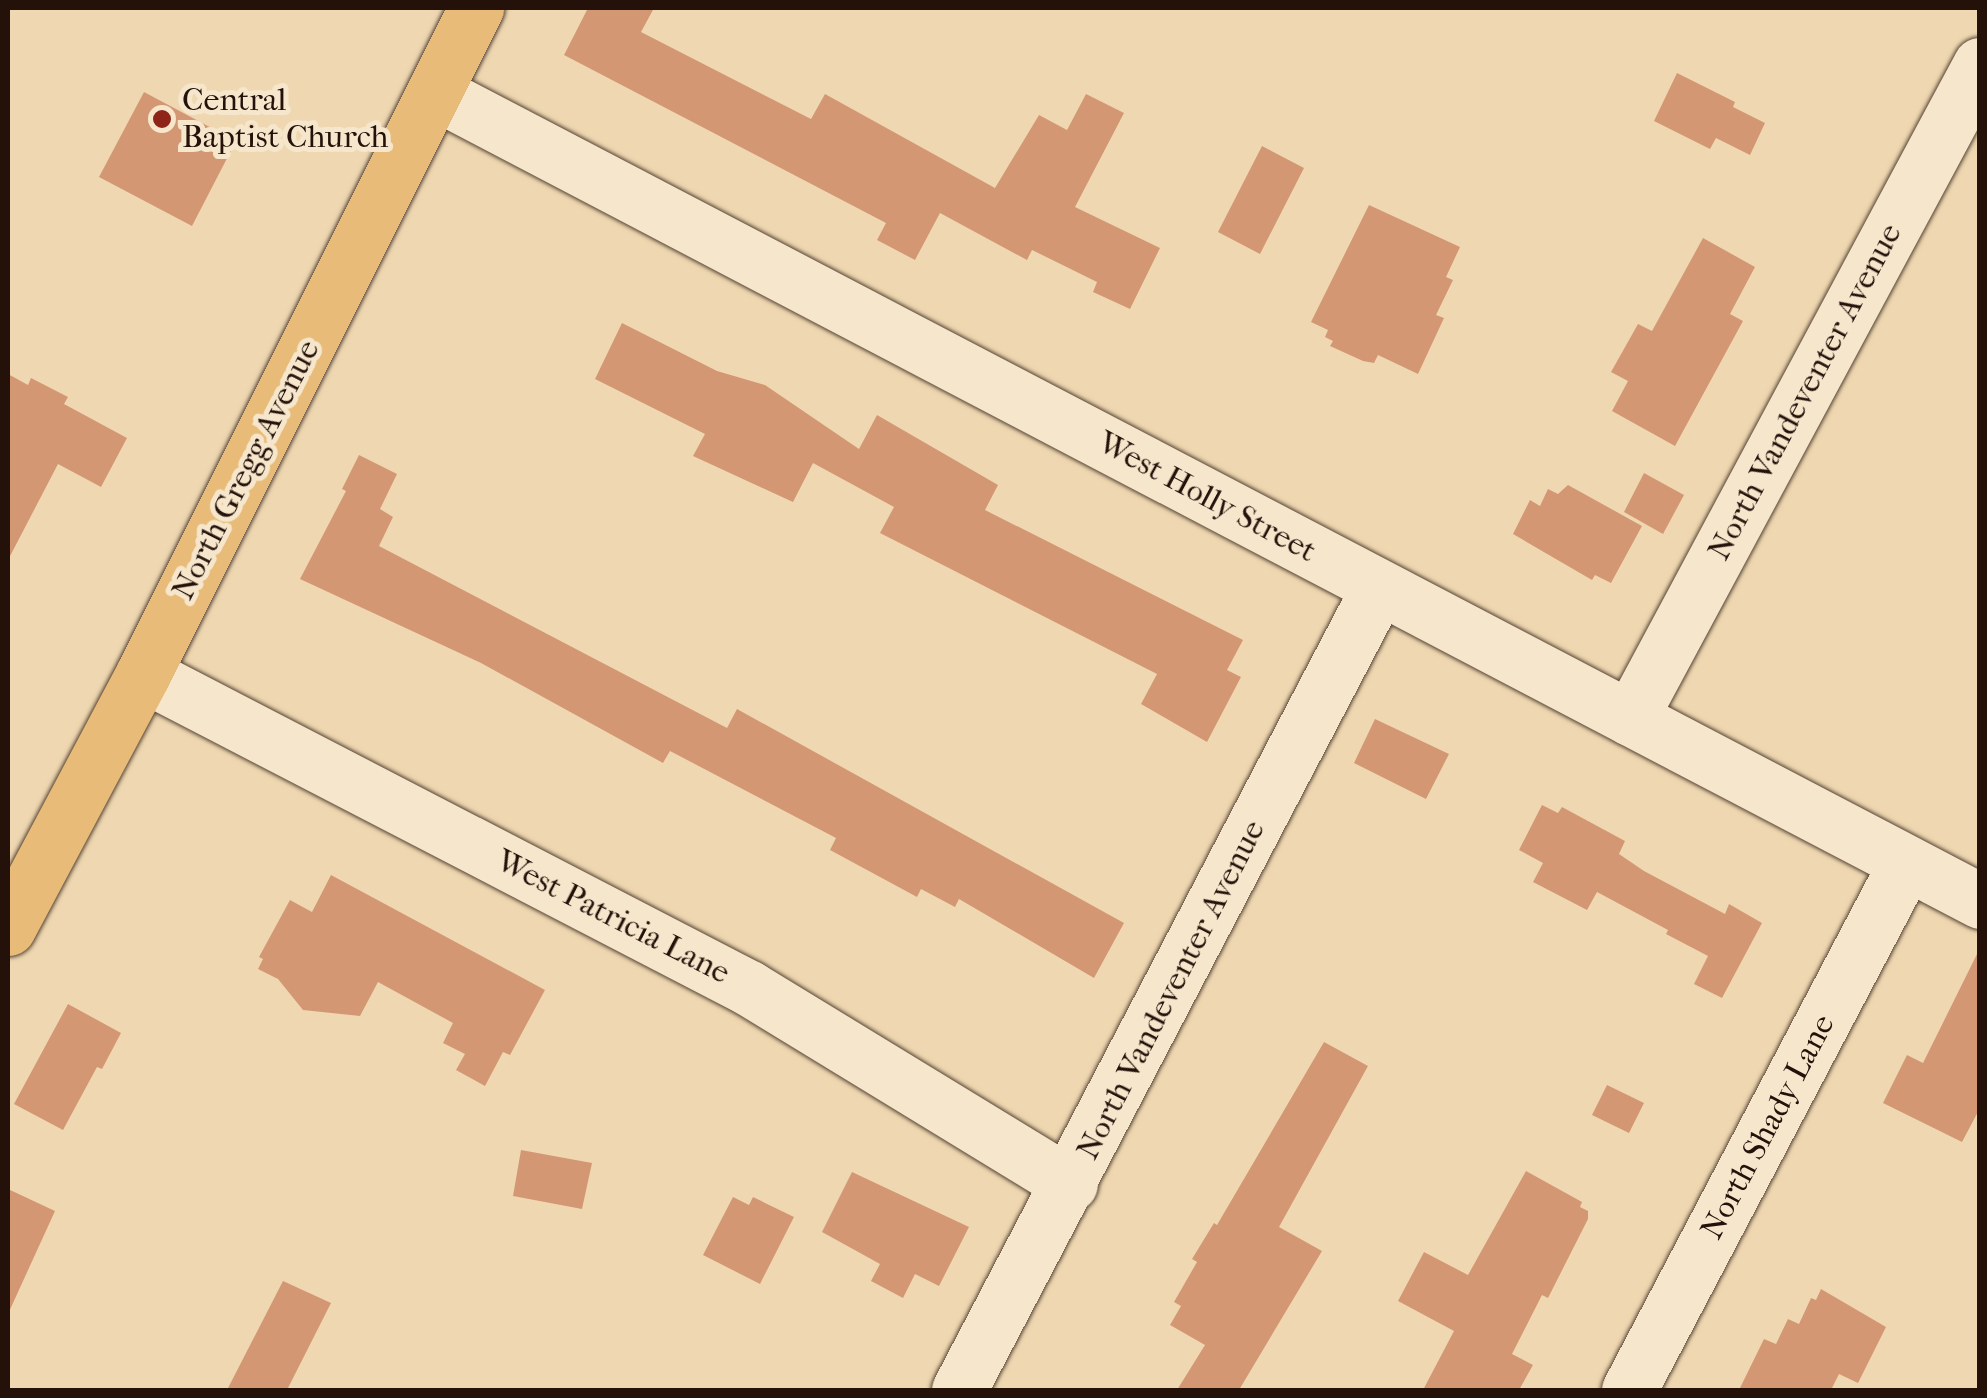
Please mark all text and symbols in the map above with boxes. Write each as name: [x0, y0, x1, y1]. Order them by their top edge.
place label: Central Baptist Church: [182, 82, 389, 157]
marker: Central Baptist Church: [151, 108, 173, 130]
street label: North Vandeventer Avenue: [1700, 217, 1910, 567]
street label: North Gregg Avenue: [164, 334, 328, 606]
street label: West Holly Street: [1091, 423, 1323, 571]
street label: North Vandeventer Avenue: [1069, 814, 1273, 1166]
street label: West Patricia Lane: [490, 842, 736, 992]
street label: North Shady Lane: [1693, 1008, 1843, 1246]

